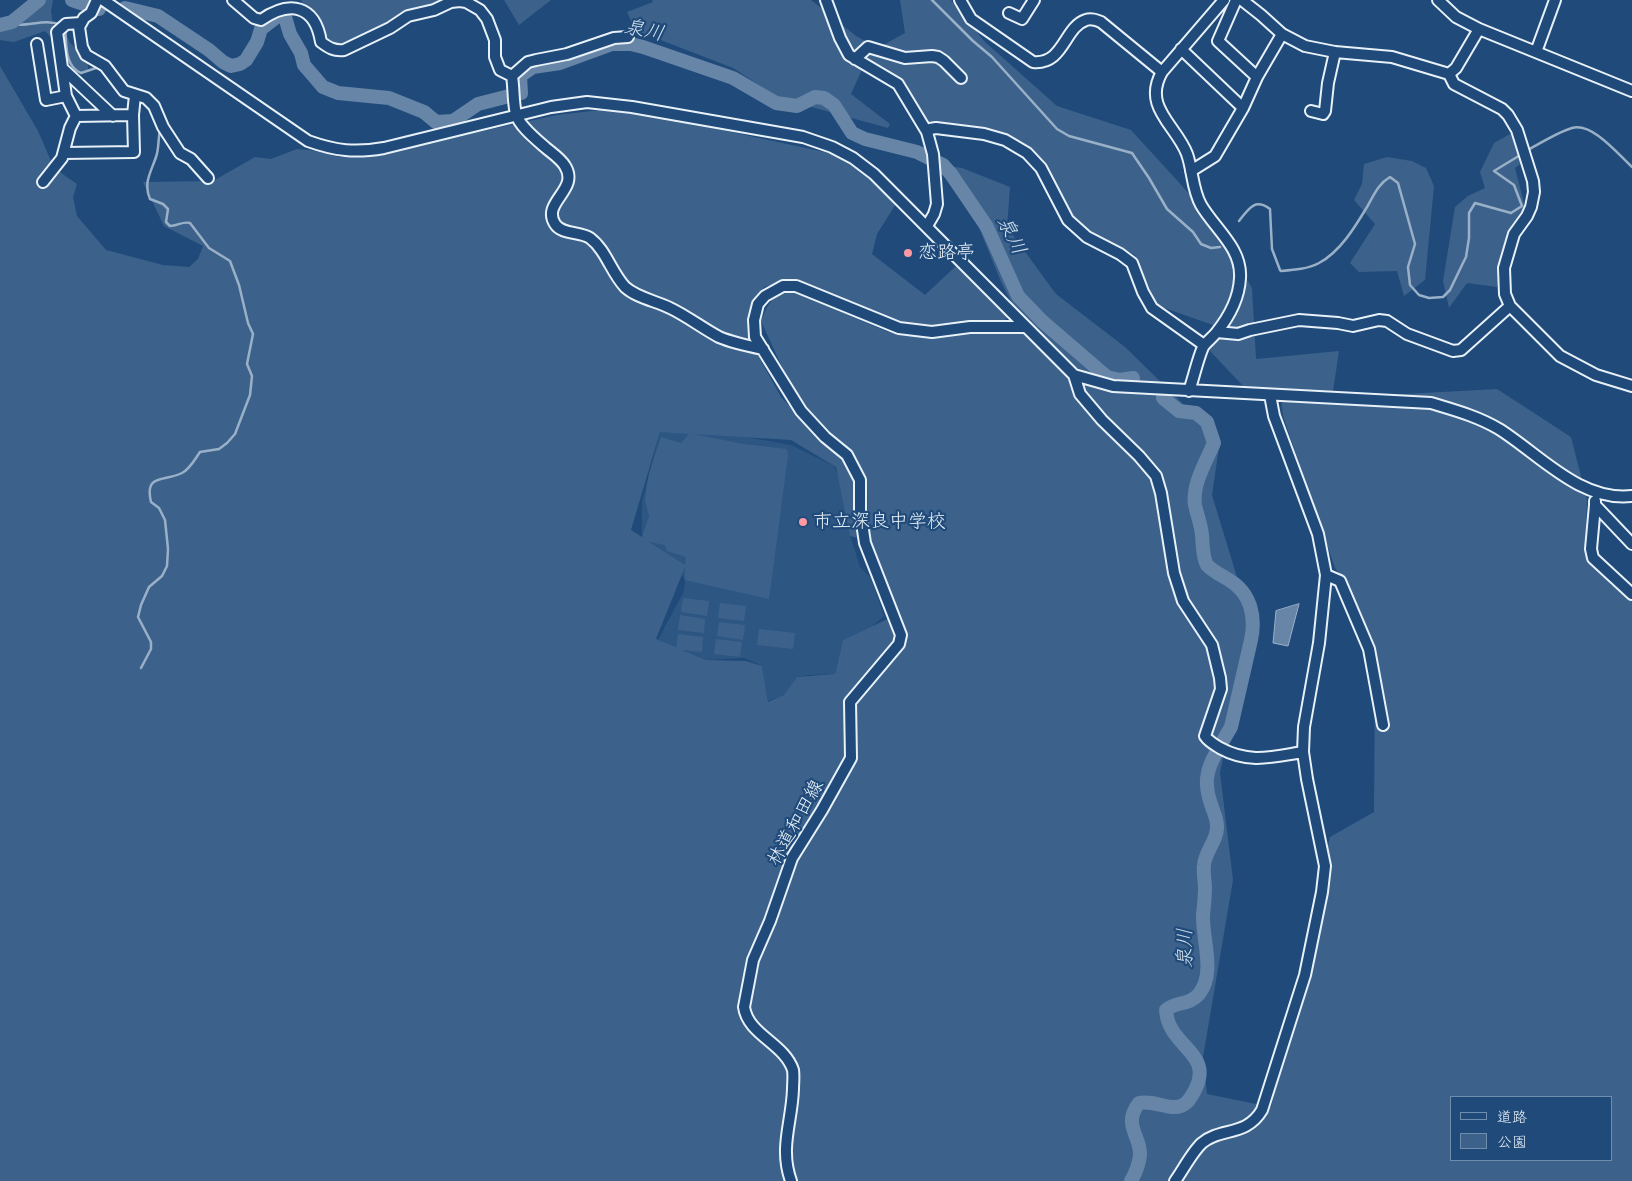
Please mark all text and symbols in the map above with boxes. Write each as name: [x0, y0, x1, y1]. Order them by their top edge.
water label: 泉川: [622, 15, 666, 47]
water label: 泉川: [991, 213, 1031, 259]
place label: 恋路亭: [918, 242, 975, 264]
marker: 恋路亭: [902, 247, 914, 259]
place label: 市立深良中学校: [813, 511, 946, 533]
marker: 市立深良中学校: [797, 516, 809, 528]
street label: 林道和田線: [763, 776, 829, 870]
water label: 泉川: [1174, 928, 1198, 968]
legend: [1450, 1096, 1612, 1161]
text: 道路: [1497, 1107, 1527, 1127]
text: 公園: [1497, 1132, 1527, 1152]

